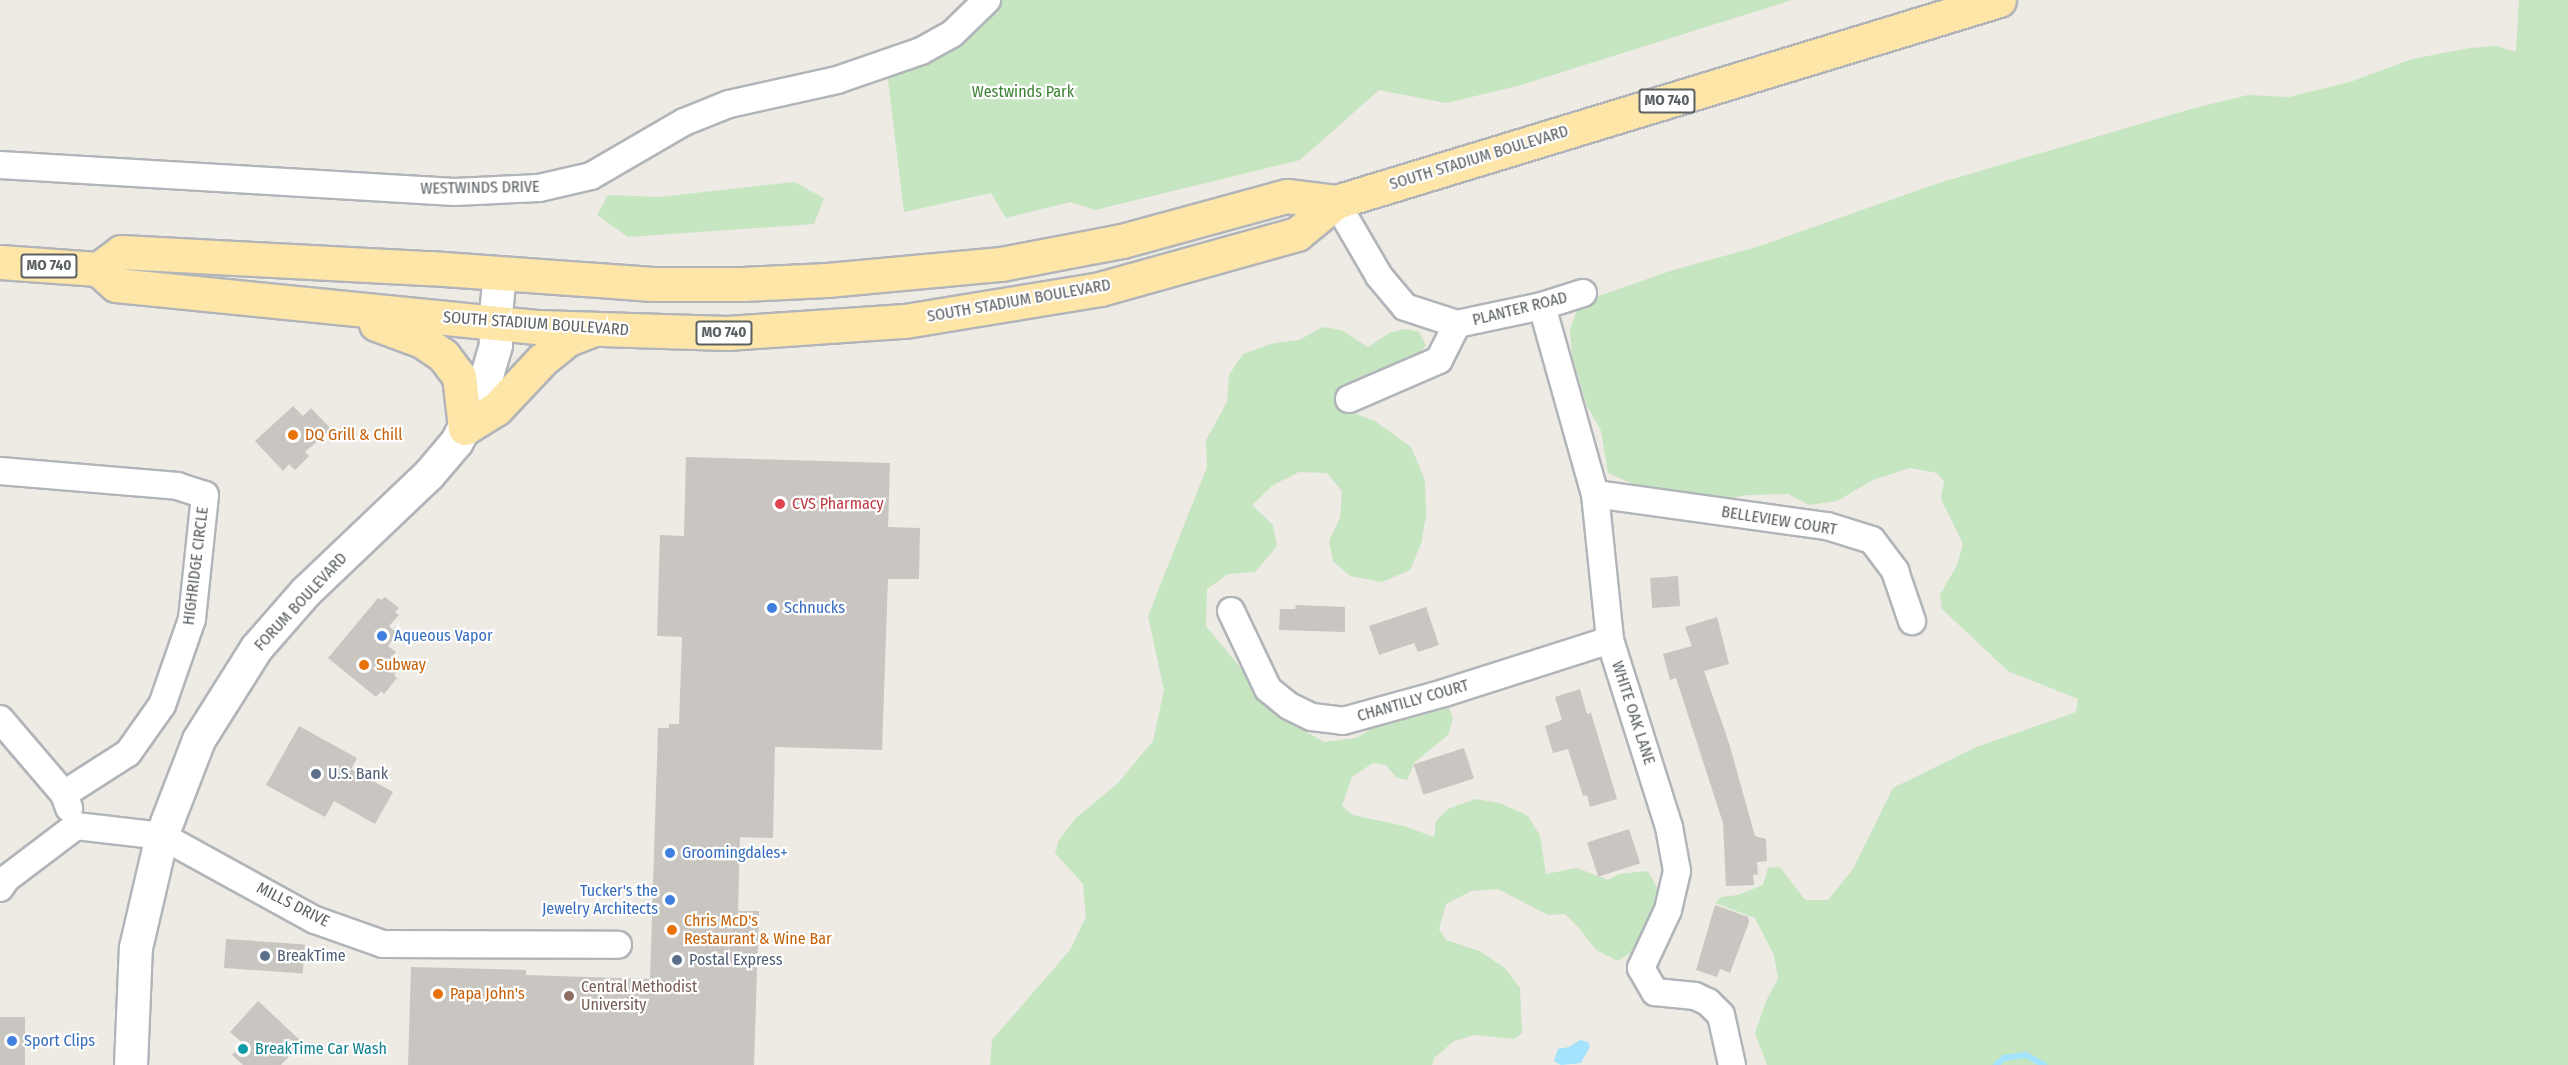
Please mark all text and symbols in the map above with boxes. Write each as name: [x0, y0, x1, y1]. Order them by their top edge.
park label: Westwinds Park: [972, 82, 1074, 102]
road number: MO 740: [1637, 89, 1697, 113]
street label: SOUTH STADIUM BOULEVARD: [1387, 122, 1571, 194]
street label: WESTWINDS DRIVE: [420, 177, 540, 199]
road number: MO 740: [19, 254, 79, 278]
street label: SOUTH STADIUM BOULEVARD: [926, 275, 1112, 327]
street label: PLANTER ROAD: [1471, 288, 1569, 330]
street label: SOUTH STADIUM BOULEVARD: [443, 308, 629, 340]
road number: MO 740: [694, 321, 754, 345]
place label: DQ Grill & Chill: [305, 425, 402, 445]
marker: DQ Grill & Chill: [286, 428, 300, 442]
place label: CVS Pharmacy: [792, 494, 884, 514]
marker: CVS Pharmacy: [773, 497, 787, 511]
street label: BELLEVIEW COURT: [1720, 502, 1838, 540]
street label: HIGHRIDGE CIRCLE: [179, 506, 213, 626]
street label: FORUM BOULEVARD: [251, 549, 351, 655]
place label: Schnucks: [784, 598, 845, 618]
marker: Schnucks: [765, 601, 779, 615]
place label: Aqueous Vapor: [394, 626, 492, 646]
marker: Aqueous Vapor: [375, 629, 389, 643]
place label: Subway: [376, 655, 426, 675]
marker: Subway: [357, 658, 371, 672]
street label: WHITE OAK LANE: [1607, 659, 1659, 767]
street label: CHANTILLY COURT: [1355, 676, 1471, 726]
place label: U.S. Bank: [328, 764, 388, 784]
marker: U.S. Bank: [309, 767, 323, 781]
place label: Groomingdales+: [682, 843, 787, 863]
marker: Groomingdales+: [663, 846, 677, 860]
street label: MILLS DRIVE: [253, 879, 333, 931]
place label: Tucker's the Jewelry Architects: [542, 881, 658, 919]
marker: Tucker's the Jewelry Architects: [663, 893, 677, 907]
place label: Chris McD's Restaurant & Wine Bar: [684, 911, 832, 949]
marker: Chris McD's Restaurant & Wine Bar: [665, 923, 679, 937]
place label: BreakTime: [277, 946, 346, 966]
marker: BreakTime: [258, 949, 272, 963]
place label: Postal Express: [689, 950, 782, 970]
marker: Postal Express: [670, 953, 684, 967]
place label: Central Methodist University: [581, 977, 697, 1015]
place label: Papa John's: [450, 984, 525, 1004]
marker: Papa John's: [431, 987, 445, 1001]
marker: Central Methodist University: [562, 989, 576, 1003]
place label: Sport Clips: [24, 1031, 95, 1051]
marker: Sport Clips: [5, 1034, 19, 1048]
place label: BreakTime Car Wash: [255, 1039, 387, 1059]
marker: BreakTime Car Wash: [236, 1042, 250, 1056]

